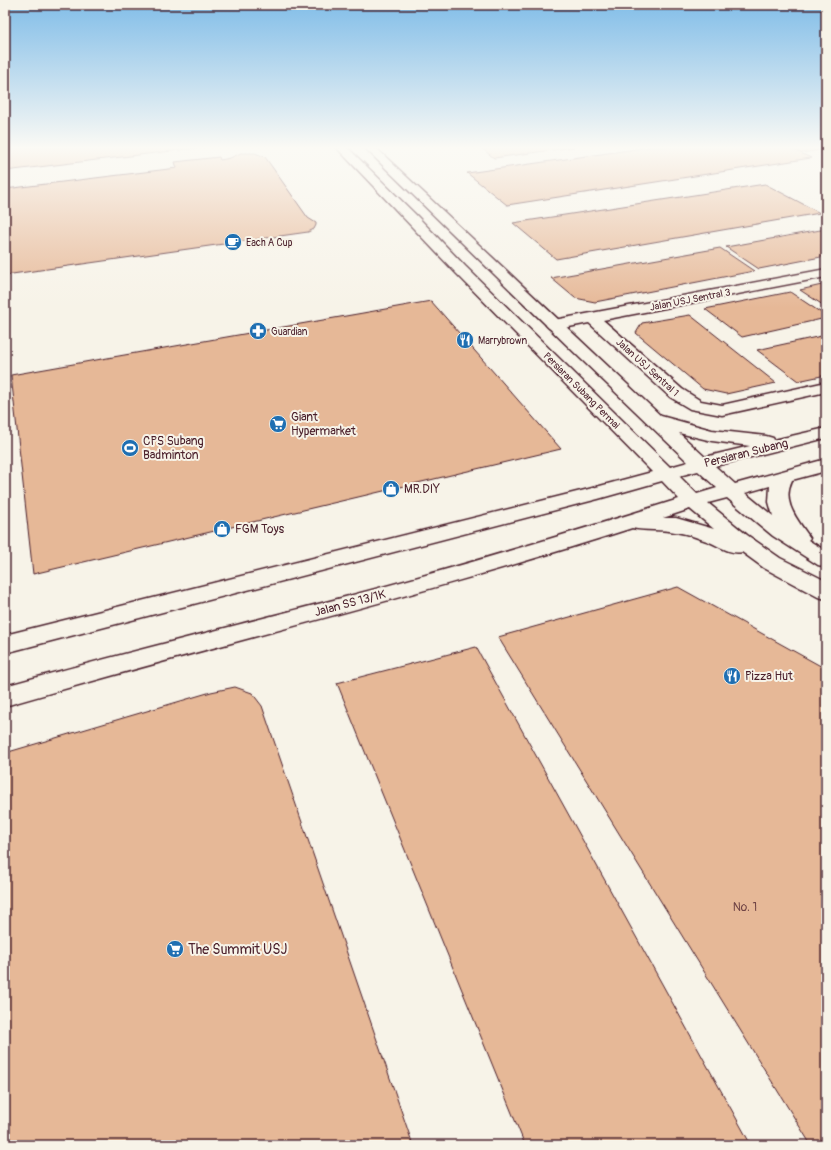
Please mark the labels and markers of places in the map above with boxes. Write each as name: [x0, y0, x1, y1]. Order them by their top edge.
cafe icon: Each A Cup: [223, 232, 243, 252]
place label: Each A Cup: [246, 237, 293, 249]
pharmacy icon: Guardian: [248, 321, 268, 341]
place label: Guardian: [271, 326, 308, 338]
restaurant icon: Marrybrown: [455, 330, 475, 350]
place label: Marrybrown: [478, 335, 528, 347]
place label: Giant Hypermarket: [291, 410, 356, 439]
supermarket icon: Giant Hypermarket: [268, 414, 288, 434]
place label: CPS Subang Badminton: [143, 434, 204, 463]
sports icon: CPS Subang Badminton: [120, 438, 140, 458]
shop icon: MR.DIY: [381, 479, 401, 499]
place label: MR.DIY: [404, 482, 440, 497]
shop icon: FGM Toys: [212, 519, 232, 539]
place label: FGM Toys: [235, 522, 285, 537]
restaurant icon: Pizza Hut: [722, 666, 742, 686]
place label: Pizza Hut: [745, 669, 793, 684]
supermarket icon: The Summit USJ: [165, 939, 185, 959]
place label: The Summit USJ: [188, 941, 288, 958]

